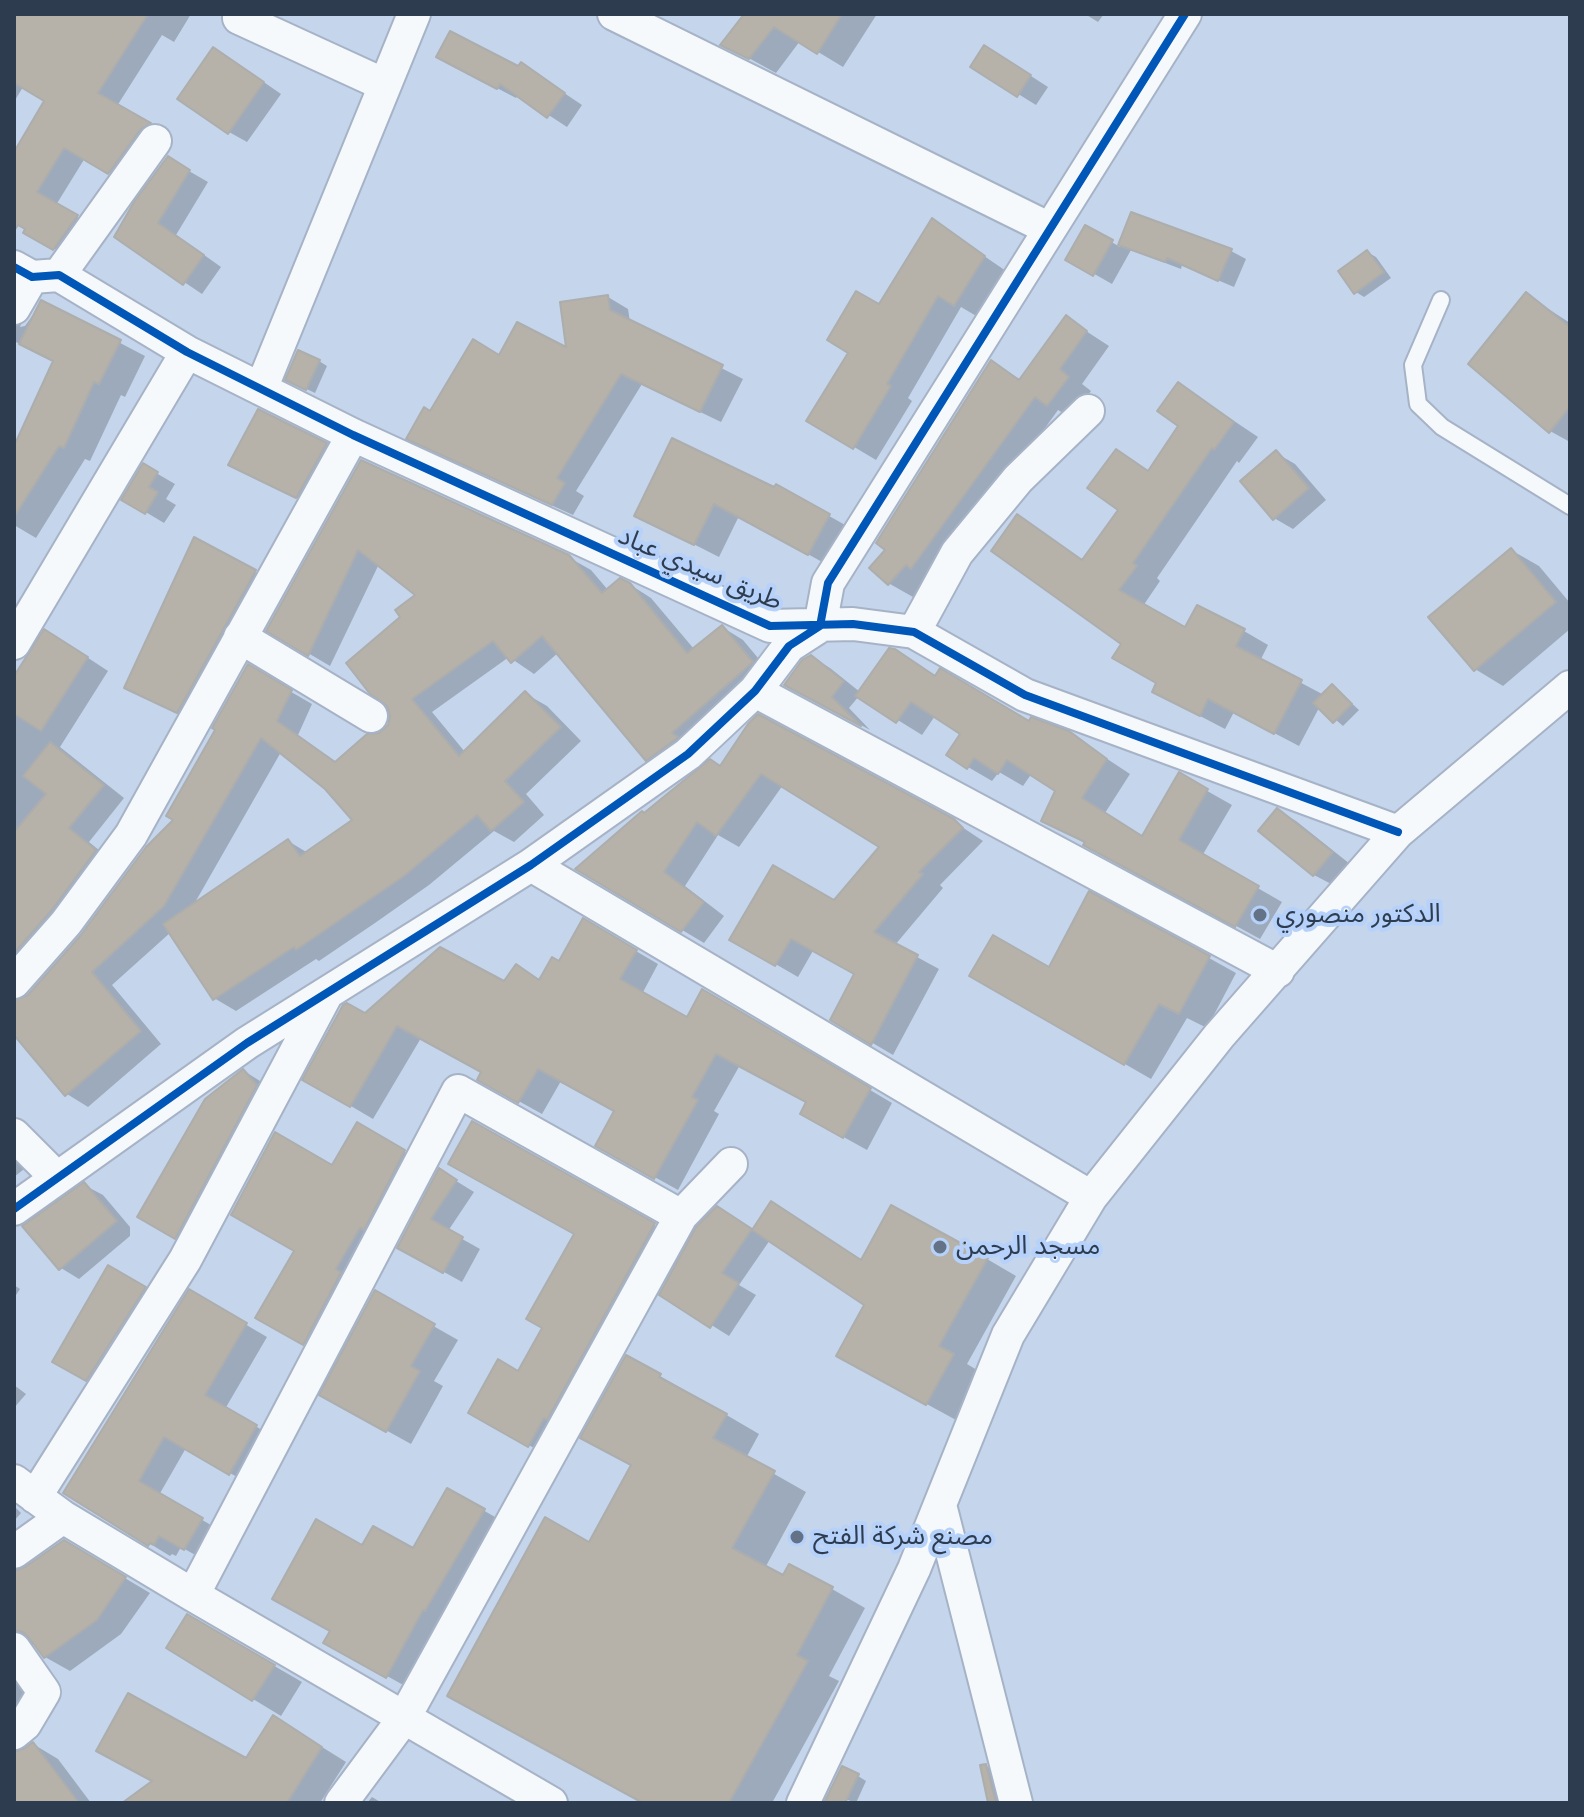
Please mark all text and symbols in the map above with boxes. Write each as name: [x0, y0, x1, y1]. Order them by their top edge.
street label: طريق سيدي عباد: [613, 520, 787, 618]
place label: الدكتور منصوري: [1276, 899, 1441, 931]
marker: الدكتور منصوري: [1251, 906, 1269, 924]
place label: مسجد الرحمن: [956, 1231, 1100, 1263]
marker: مسجد الرحمن: [931, 1238, 949, 1256]
place label: مصنع شركة الفتح: [813, 1521, 993, 1553]
marker: مصنع شركة الفتح: [788, 1528, 806, 1546]

